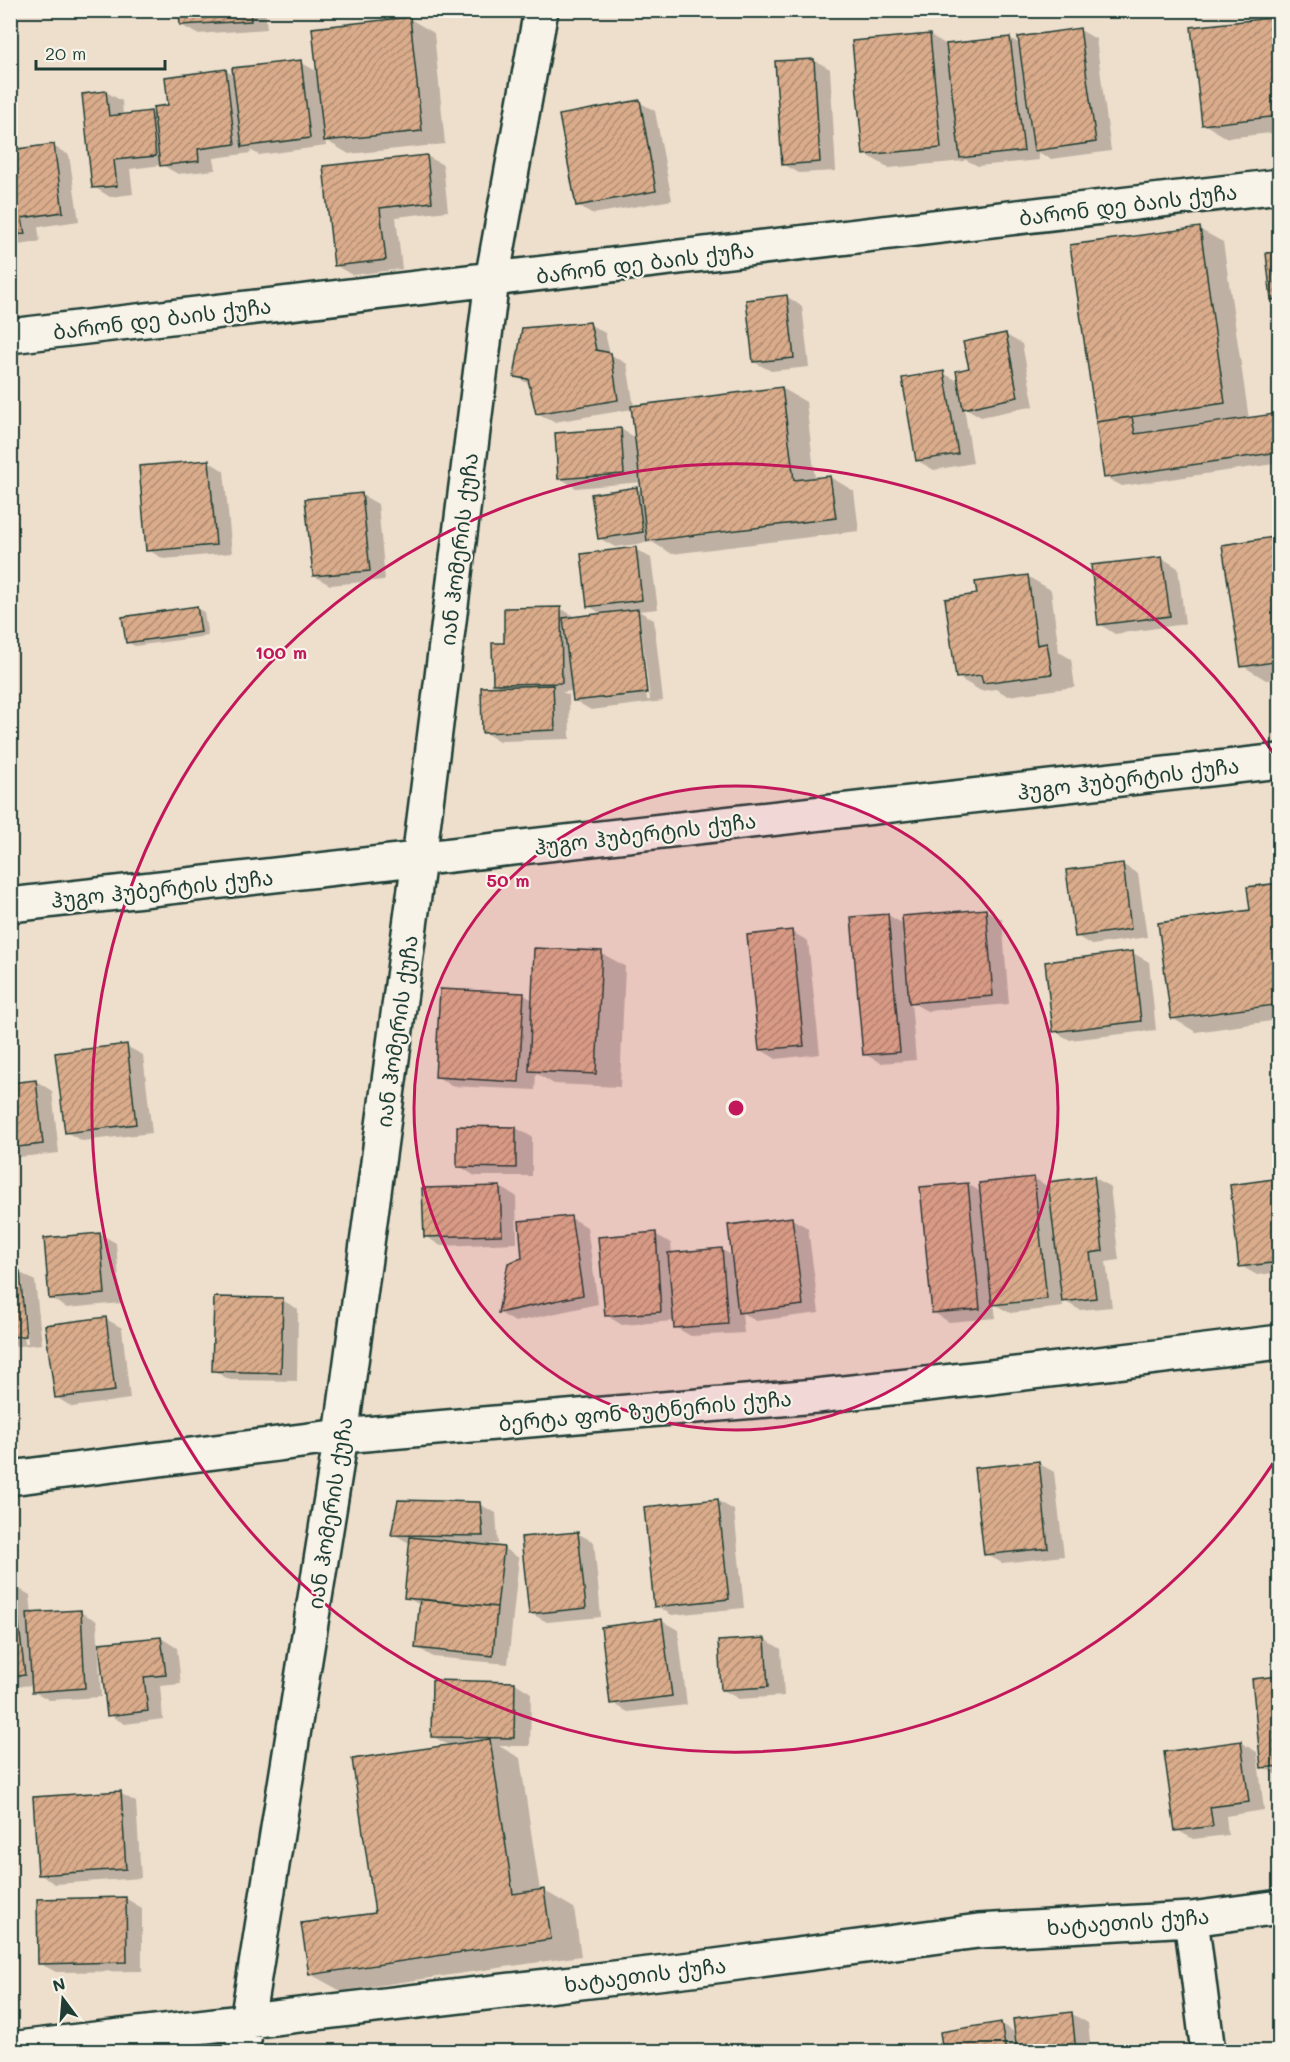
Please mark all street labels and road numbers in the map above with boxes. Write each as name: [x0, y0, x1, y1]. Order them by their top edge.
street label: ბარონ დე ბაის ქუჩა: [1017, 177, 1239, 232]
street label: ბარონ დე ბაის ქუჩა: [534, 235, 756, 290]
street label: ბარონ დე ბაის ქუჩა: [51, 291, 273, 346]
street label: იან ჰომერის ქუჩა: [433, 451, 483, 647]
street label: ჰუგო ჰუბერტის ქუჩა: [1016, 751, 1240, 805]
street label: ჰუგო ჰუბერტის ქუჩა: [533, 806, 757, 860]
street label: ჰუგო ჰუბერტის ქუჩა: [50, 863, 274, 913]
street label: იან ჰომერის ქუჩა: [369, 933, 423, 1129]
street label: ბერტა ფონ ზუტნერის ქუჩა: [497, 1384, 793, 1436]
street label: იან ჰომერის ქუჩა: [301, 1415, 357, 1611]
street label: ხატაეთის ქუჩა: [1046, 1902, 1210, 1940]
street label: ხატაეთის ქუჩა: [563, 1951, 727, 1997]

